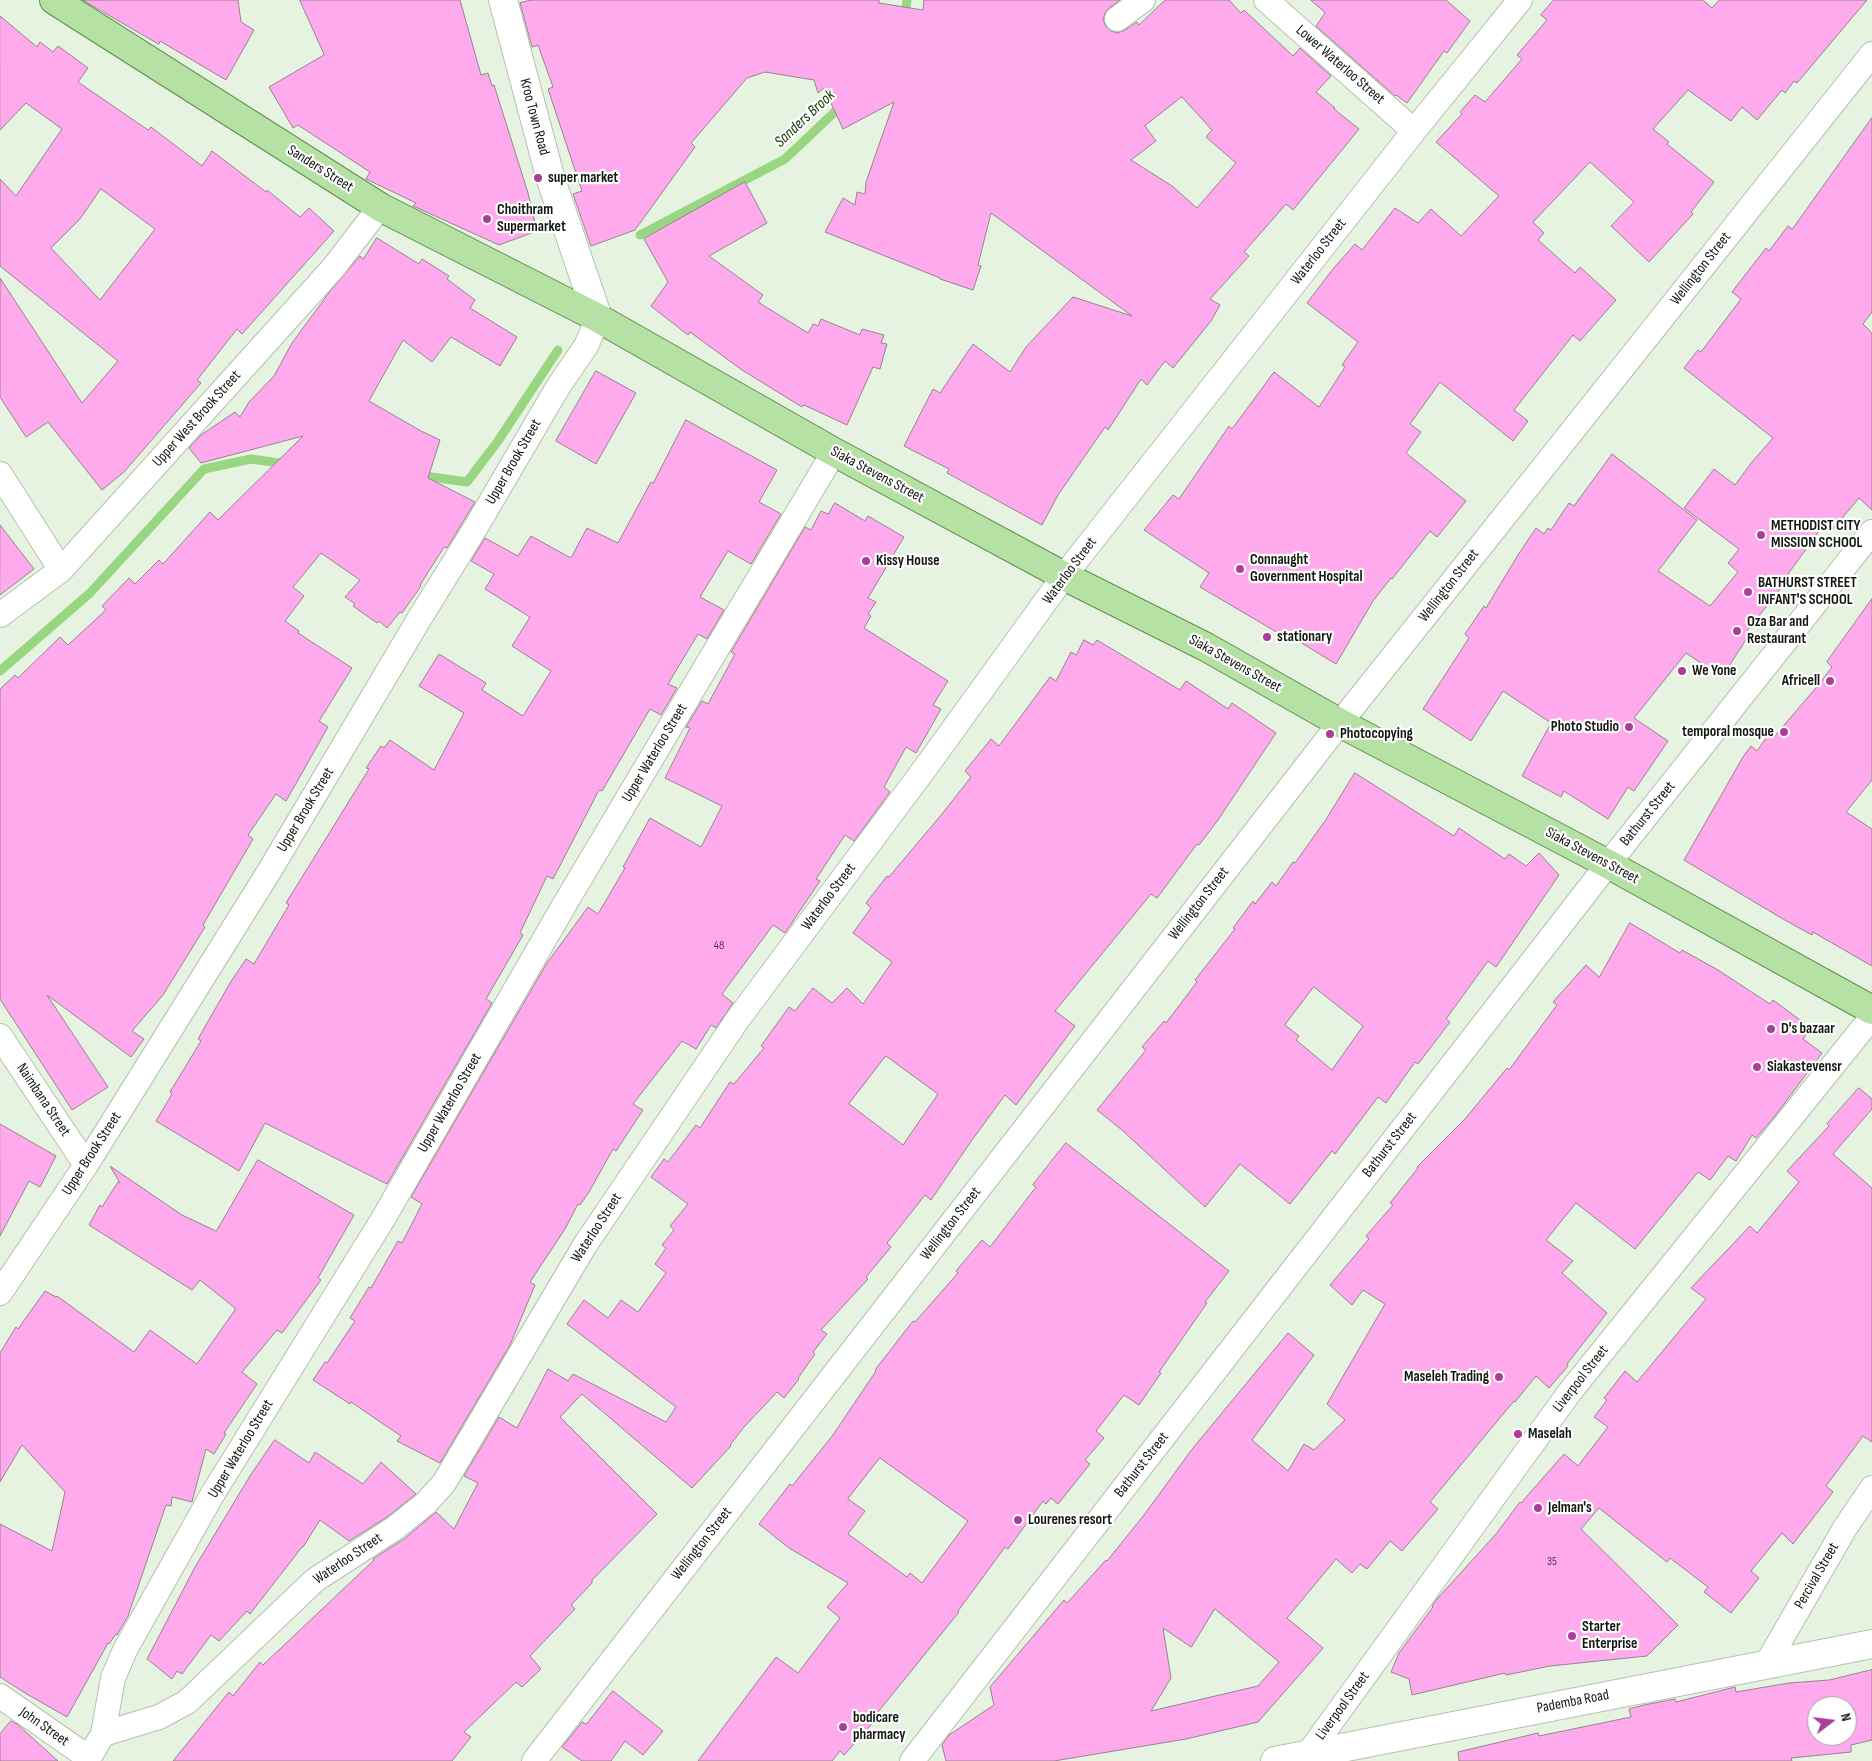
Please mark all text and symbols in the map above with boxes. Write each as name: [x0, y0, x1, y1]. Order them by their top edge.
street label: Lower Waterloo Street: [1292, 22, 1388, 108]
street label: Kroo Town Road: [515, 76, 553, 158]
water label: Sanders Brook: [771, 86, 839, 152]
street label: Sanders Street: [284, 142, 356, 196]
place label: super market: [548, 169, 618, 187]
marker: super market: [532, 172, 544, 184]
place label: Choithram Supermarket: [497, 201, 566, 236]
marker: Choithram Supermarket: [481, 213, 493, 225]
street label: Waterloo Street: [1288, 215, 1350, 289]
street label: Wellington Street: [1667, 229, 1735, 309]
street label: Upper West Brook Street: [149, 367, 245, 471]
street label: Upper Brook Street: [482, 416, 546, 508]
street label: Siaka Stevens Street: [827, 443, 927, 507]
place label: METHODIST CITY MISSION SCHOOL: [1771, 517, 1863, 552]
marker: METHODIST CITY MISSION SCHOOL: [1755, 529, 1767, 541]
street label: Waterloo Street: [1039, 534, 1101, 608]
street label: Wellington Street: [1415, 546, 1483, 626]
place label: Connaught Government Hospital: [1250, 551, 1363, 586]
place label: Kissy House: [876, 552, 940, 570]
marker: Kissy House: [860, 555, 872, 567]
marker: Connaught Government Hospital: [1234, 563, 1246, 575]
place label: BATHURST STREET INFANT'S SCHOOL: [1758, 574, 1857, 609]
marker: BATHURST STREET INFANT'S SCHOOL: [1742, 586, 1754, 598]
place label: Oza Bar and Restaurant: [1747, 613, 1809, 648]
marker: Oza Bar and Restaurant: [1731, 625, 1743, 637]
place label: stationary: [1277, 628, 1332, 646]
street label: Siaka Stevens Street: [1185, 631, 1285, 697]
marker: stationary: [1261, 631, 1273, 643]
place label: We Yone: [1692, 662, 1737, 680]
marker: We Yone: [1676, 665, 1688, 677]
place label: Africell: [1782, 672, 1820, 690]
marker: Africell: [1824, 675, 1836, 687]
street label: Upper Waterloo Street: [619, 700, 691, 806]
place label: Photo Studio: [1551, 718, 1619, 736]
marker: Photo Studio: [1623, 721, 1635, 733]
place label: temporal mosque: [1682, 723, 1774, 741]
place label: Photocopying: [1340, 725, 1413, 743]
marker: temporal mosque: [1778, 726, 1790, 738]
marker: Photocopying: [1324, 728, 1336, 740]
street label: Upper Brook Street: [274, 764, 338, 856]
street label: Bathurst Street: [1617, 778, 1679, 850]
street label: Siaka Stevens Street: [1542, 824, 1642, 888]
street label: Waterloo Street: [798, 860, 860, 934]
street label: Wellington Street: [1165, 864, 1233, 944]
house number: 48: [714, 939, 724, 953]
place label: D's bazaar: [1781, 1020, 1835, 1038]
marker: D's bazaar: [1765, 1023, 1777, 1035]
street label: Upper Waterloo Street: [414, 1050, 486, 1156]
place label: Siakastevensr: [1767, 1058, 1842, 1076]
street label: Naimbana Street: [12, 1060, 74, 1140]
marker: Siakastevensr: [1751, 1061, 1763, 1073]
street label: Upper Brook Street: [58, 1109, 126, 1199]
street label: Bathurst Street: [1359, 1109, 1421, 1181]
street label: Wellington Street: [917, 1184, 985, 1264]
street label: Waterloo Street: [568, 1190, 626, 1266]
street label: Liverpool Street: [1549, 1342, 1613, 1416]
place label: Maseleh Trading: [1404, 1368, 1489, 1386]
marker: Maseleh Trading: [1493, 1371, 1505, 1383]
street label: Upper Waterloo Street: [205, 1396, 277, 1502]
place label: Maselah: [1528, 1425, 1572, 1443]
marker: Maselah: [1512, 1428, 1524, 1440]
street label: Bathurst Street: [1111, 1429, 1173, 1501]
place label: Jelman's: [1548, 1499, 1592, 1517]
marker: Jelman's: [1532, 1502, 1544, 1514]
street label: Wellington Street: [668, 1504, 736, 1584]
place label: Lourenes resort: [1028, 1511, 1112, 1529]
marker: Lourenes resort: [1012, 1514, 1024, 1526]
street label: Waterloo Street: [310, 1529, 386, 1589]
street label: Percival Street: [1791, 1540, 1843, 1612]
house number: 35: [1547, 1555, 1557, 1569]
place label: Starter Enterprise: [1582, 1618, 1637, 1653]
marker: Starter Enterprise: [1566, 1630, 1578, 1642]
street label: Liverpool Street: [1312, 1668, 1374, 1744]
street label: Pademba Road: [1535, 1686, 1611, 1718]
north arrow: [1807, 1696, 1857, 1746]
street label: John Street: [16, 1704, 72, 1750]
place label: bodicare pharmacy: [853, 1709, 906, 1744]
text: N: [1837, 1711, 1855, 1723]
marker: bodicare pharmacy: [837, 1721, 849, 1733]

